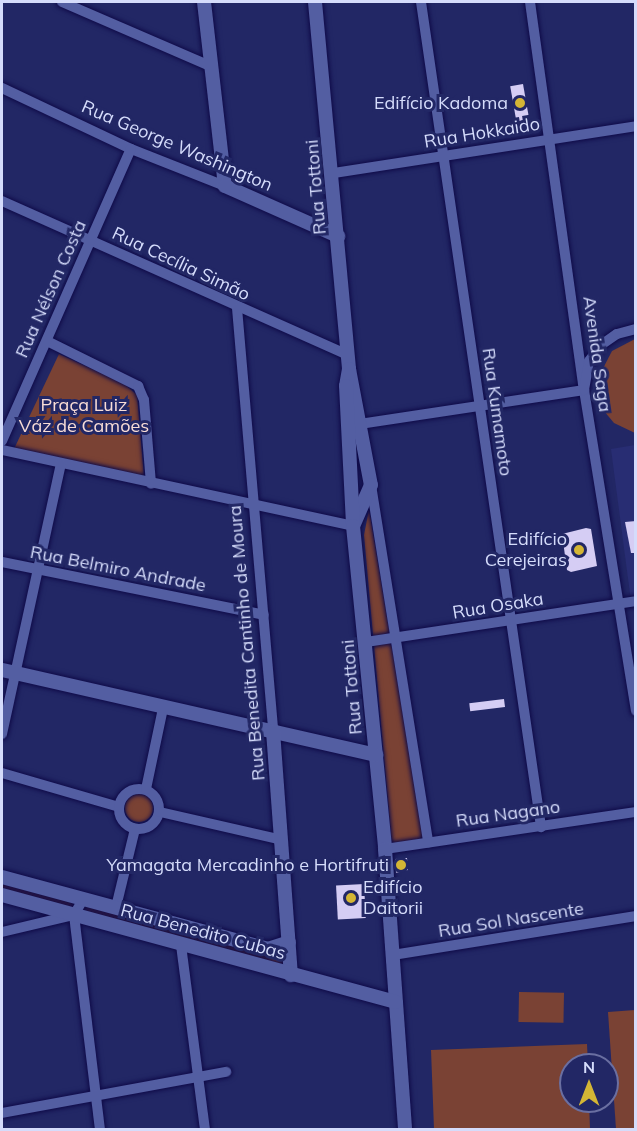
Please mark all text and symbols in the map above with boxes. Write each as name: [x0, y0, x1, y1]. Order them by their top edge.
place label: Edifício Kadoma: [374, 92, 508, 114]
street label: Rua George Washington: [78, 96, 276, 196]
marker: Edifício Kadoma: [513, 96, 527, 110]
street label: Rua Hokkaido: [423, 113, 541, 153]
street label: Rua Tottoni: [301, 139, 331, 235]
street label: Rua Nélson Costa: [11, 217, 91, 361]
street label: Rua Cecília Simão: [109, 223, 253, 305]
street label: Avenida Saga: [578, 295, 616, 413]
street label: Rua Kumamoto: [477, 347, 517, 477]
park label: Praça Luiz Váz de Camões: [19, 395, 149, 438]
street label: Rua Benedita Cantinho de Moura: [224, 504, 270, 782]
place label: Edifício Cerejeiras: [485, 529, 567, 572]
street label: Rua Belmiro Andrade: [28, 541, 208, 597]
marker: Edifício Cerejeiras: [572, 543, 586, 557]
street label: Rua Osaka: [451, 588, 545, 624]
street label: Rua Tottoni: [337, 639, 367, 735]
street label: Rua Nagano: [454, 796, 562, 832]
place label: Yamagata Mercadinho e Hortifruti: [106, 854, 389, 876]
marker: Yamagata Mercadinho e Hortifruti: [394, 858, 408, 872]
place label: Edifício Daitorii: [363, 877, 423, 920]
marker: Edifício Daitorii: [344, 891, 358, 905]
street label: Rua Sol Nascente: [437, 898, 585, 942]
street label: Rua Benedito Cubas: [118, 900, 288, 964]
north arrow: [559, 1053, 619, 1113]
text: N: [583, 1057, 595, 1077]

